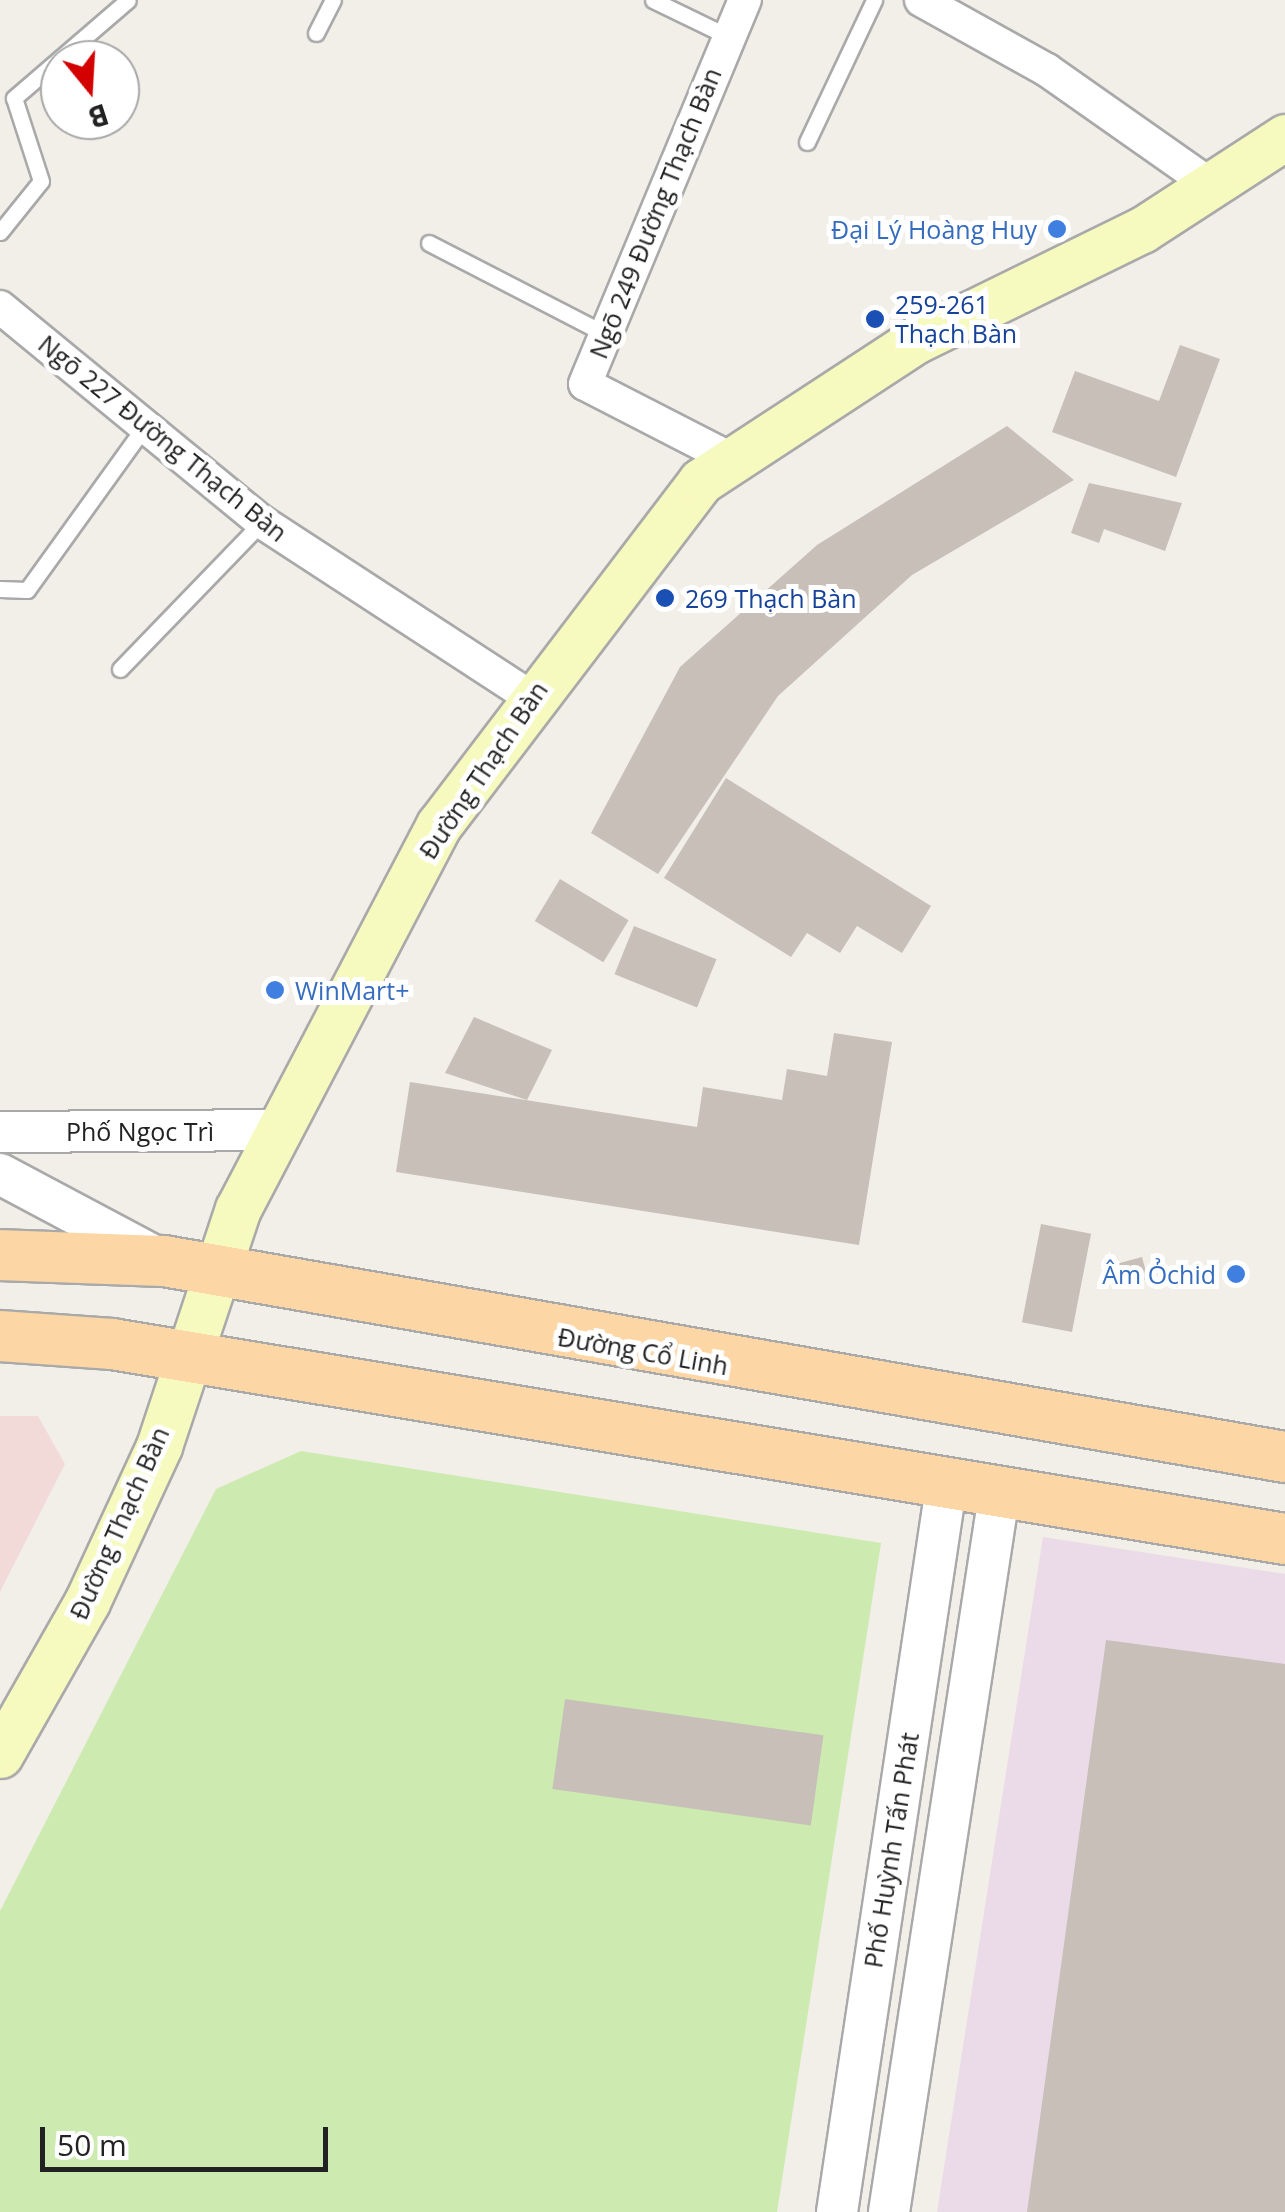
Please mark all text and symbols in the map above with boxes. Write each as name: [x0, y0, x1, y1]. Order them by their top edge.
north arrow: [40, 40, 140, 140]
street label: Ngõ 249 Đường Thạch Bàn: [583, 63, 727, 363]
text: B: [84, 96, 113, 138]
place label: Đại Lý Hoàng Huy: [831, 214, 1037, 244]
marker: Đại Lý Hoàng Huy: [1046, 218, 1068, 240]
place label: 259-261 Thạch Bàn: [895, 290, 1017, 349]
marker: 259-261 Thạch Bàn: [864, 308, 886, 330]
street label: Ngõ 227 Đường Thạch Bàn: [33, 329, 293, 547]
place label: 269 Thạch Bàn: [685, 583, 857, 613]
marker: 269 Thạch Bàn: [654, 587, 676, 609]
street label: Đường Thạch Bàn: [413, 676, 553, 864]
place label: WinMart+: [295, 975, 410, 1005]
marker: WinMart+: [264, 979, 286, 1001]
street label: Phố Ngọc Trì: [66, 1116, 214, 1146]
place label: Âm Ỏchid: [1102, 1259, 1216, 1289]
marker: Âm Ỏchid: [1225, 1263, 1247, 1285]
street label: Đường Cổ Linh: [555, 1321, 731, 1381]
street label: Đường Thạch Bàn: [63, 1422, 175, 1624]
street label: Phố Huỳnh Tấn Phát: [858, 1730, 924, 1970]
scale bar: [45, 2107, 332, 2169]
text: 50 m: [57, 2124, 127, 2165]

